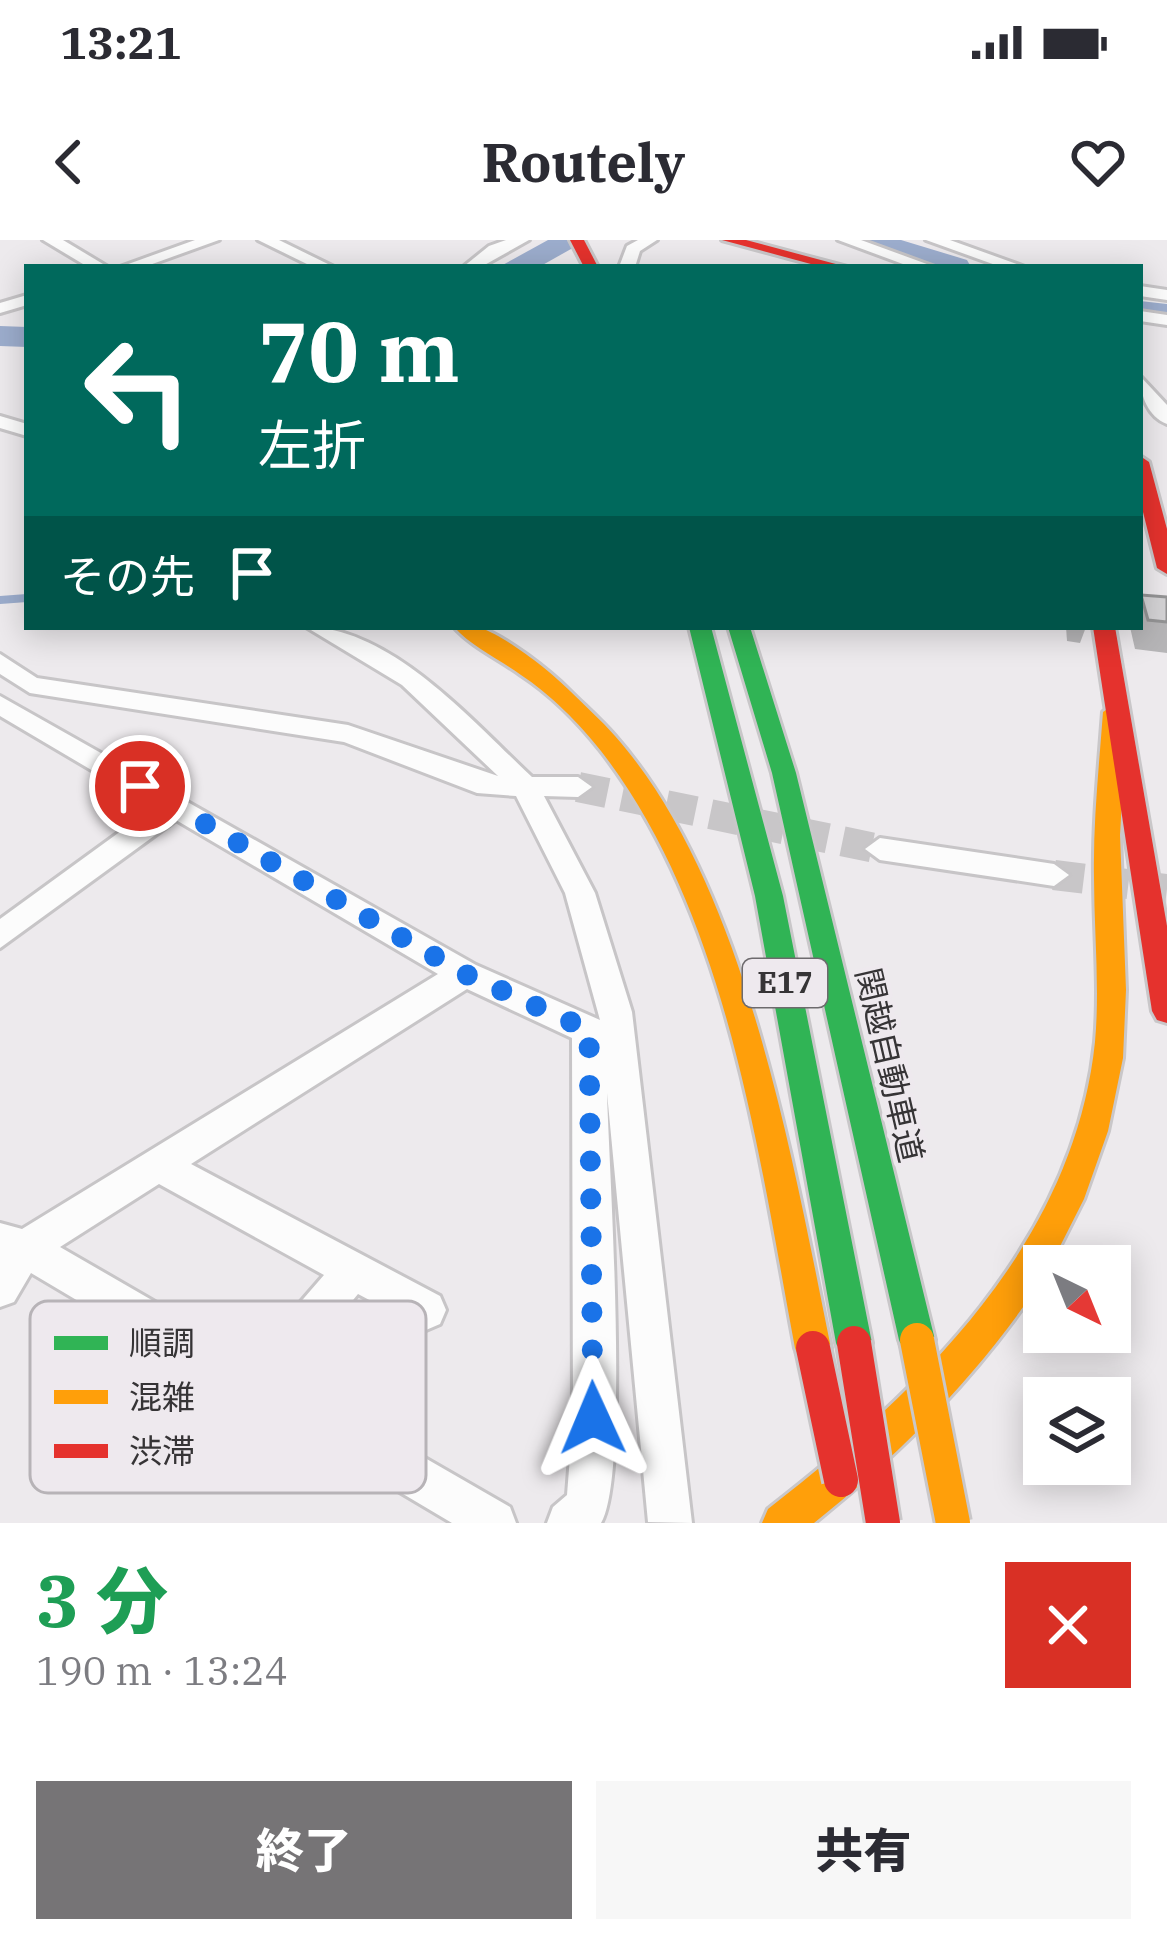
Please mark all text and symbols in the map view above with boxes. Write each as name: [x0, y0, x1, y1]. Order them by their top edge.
text: 13:21: [60, 13, 182, 71]
text: Routely: [482, 127, 685, 197]
icon: back: [36, 129, 102, 195]
icon: heart: [1065, 129, 1131, 195]
text: 70 m: [258, 296, 460, 405]
icon: left: [60, 312, 216, 468]
text: 左折: [258, 410, 366, 480]
icon: arrive: [219, 540, 285, 606]
text: その先: [60, 547, 195, 605]
pin: [89, 735, 191, 837]
icon: arrive: [107, 753, 173, 819]
road number: E17: [743, 959, 827, 1007]
street label: 関越自動車道: [847, 964, 934, 1166]
north arrow: [1023, 1245, 1131, 1353]
map controls: [1023, 1245, 1131, 1485]
legend: [30, 1301, 426, 1493]
text: 順調: [129, 1321, 195, 1364]
position arrow: [530, 1355, 656, 1481]
text: 混雑: [129, 1375, 195, 1418]
button: layers: [1023, 1377, 1131, 1485]
text: 渋滞: [129, 1429, 195, 1472]
text: 3 分: [36, 1553, 168, 1647]
button: close: [1005, 1562, 1131, 1688]
text: 190 m · 13:24: [36, 1645, 288, 1696]
button: 終了: [36, 1781, 572, 1919]
button: 共有: [596, 1781, 1131, 1919]

